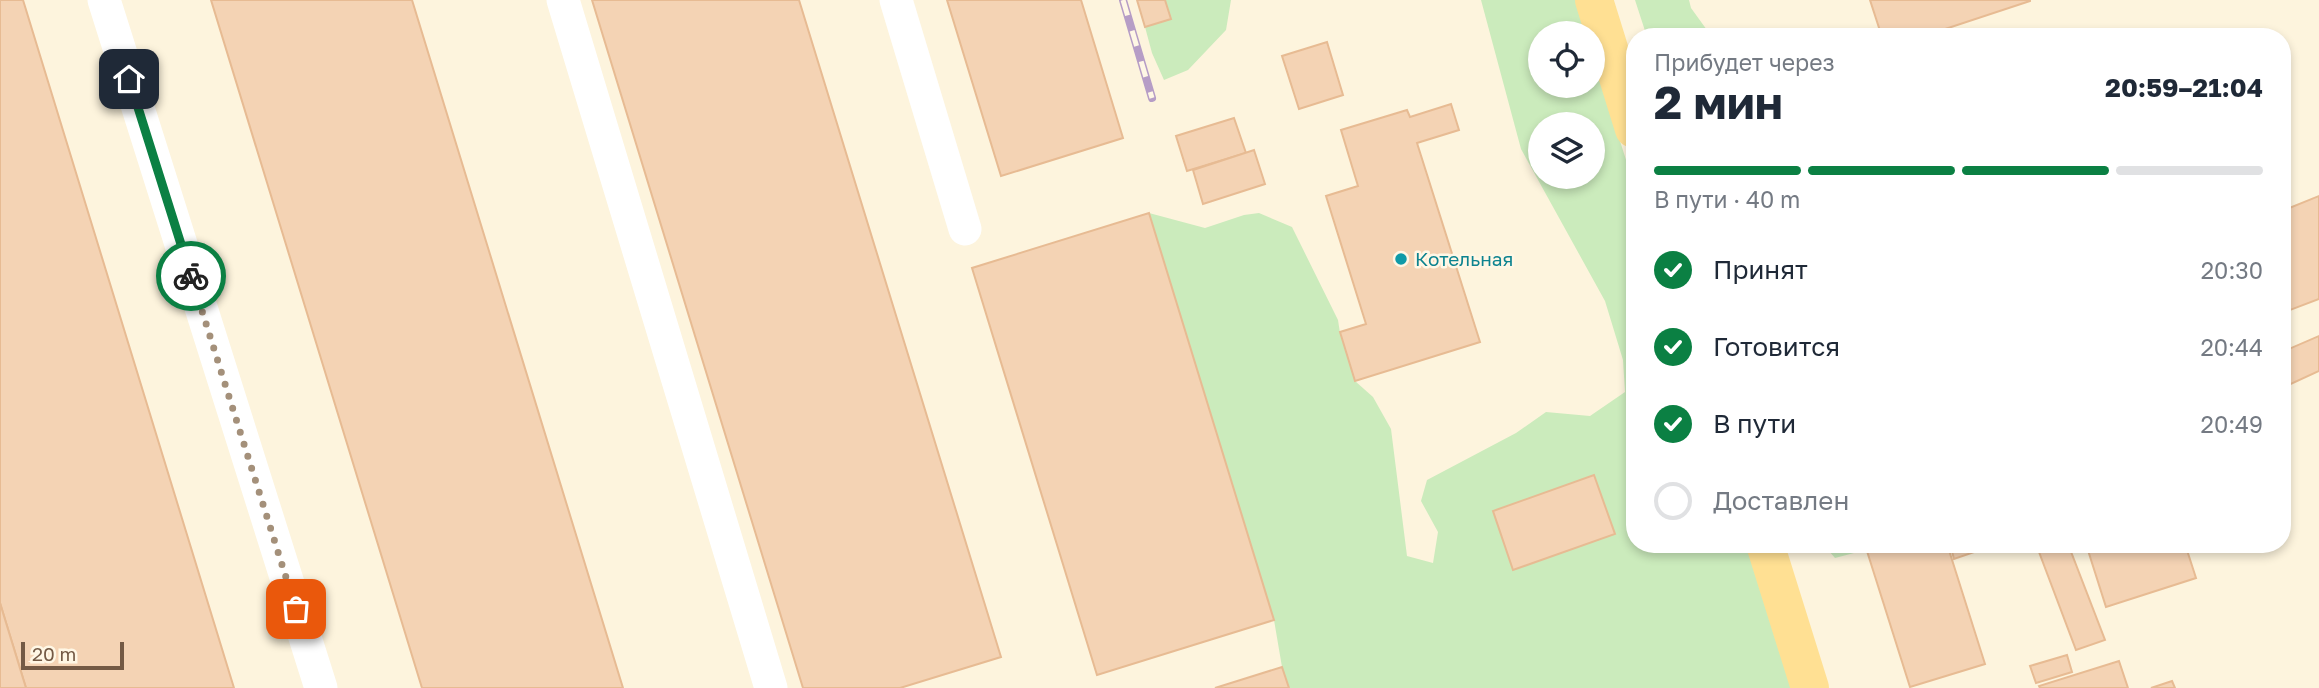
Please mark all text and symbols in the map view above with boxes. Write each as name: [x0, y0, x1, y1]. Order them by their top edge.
map controls: [1528, 21, 1605, 189]
button: locate: [1528, 21, 1605, 98]
text: Прибудет через: [1654, 48, 1835, 76]
pin: [99, 49, 159, 109]
icon: home: [110, 60, 148, 98]
text: 20:59–21:04: [2105, 72, 2263, 103]
text: 2 мин: [1654, 74, 1783, 129]
button: layers: [1528, 112, 1605, 189]
text: В пути · 40 m: [1654, 185, 1800, 213]
courier: [156, 241, 226, 311]
place label: Котельная: [1415, 247, 1513, 270]
marker: Котельная: [1393, 251, 1409, 267]
icon: check: [1654, 251, 1692, 289]
text: Принят: [1713, 254, 1808, 285]
text: 20:30: [2201, 256, 2263, 284]
icon: bike: [172, 257, 210, 295]
icon: check: [1654, 328, 1692, 366]
text: Готовится: [1713, 331, 1840, 362]
text: 20:44: [2200, 333, 2263, 361]
icon: check: [1654, 405, 1692, 443]
text: В пути: [1713, 408, 1796, 439]
text: 20:49: [2201, 410, 2263, 438]
text: Доставлен: [1713, 485, 1849, 516]
pin: [266, 579, 326, 639]
icon: bag: [277, 590, 315, 628]
scale bar: [21, 639, 124, 671]
text: 20 m: [32, 642, 76, 665]

